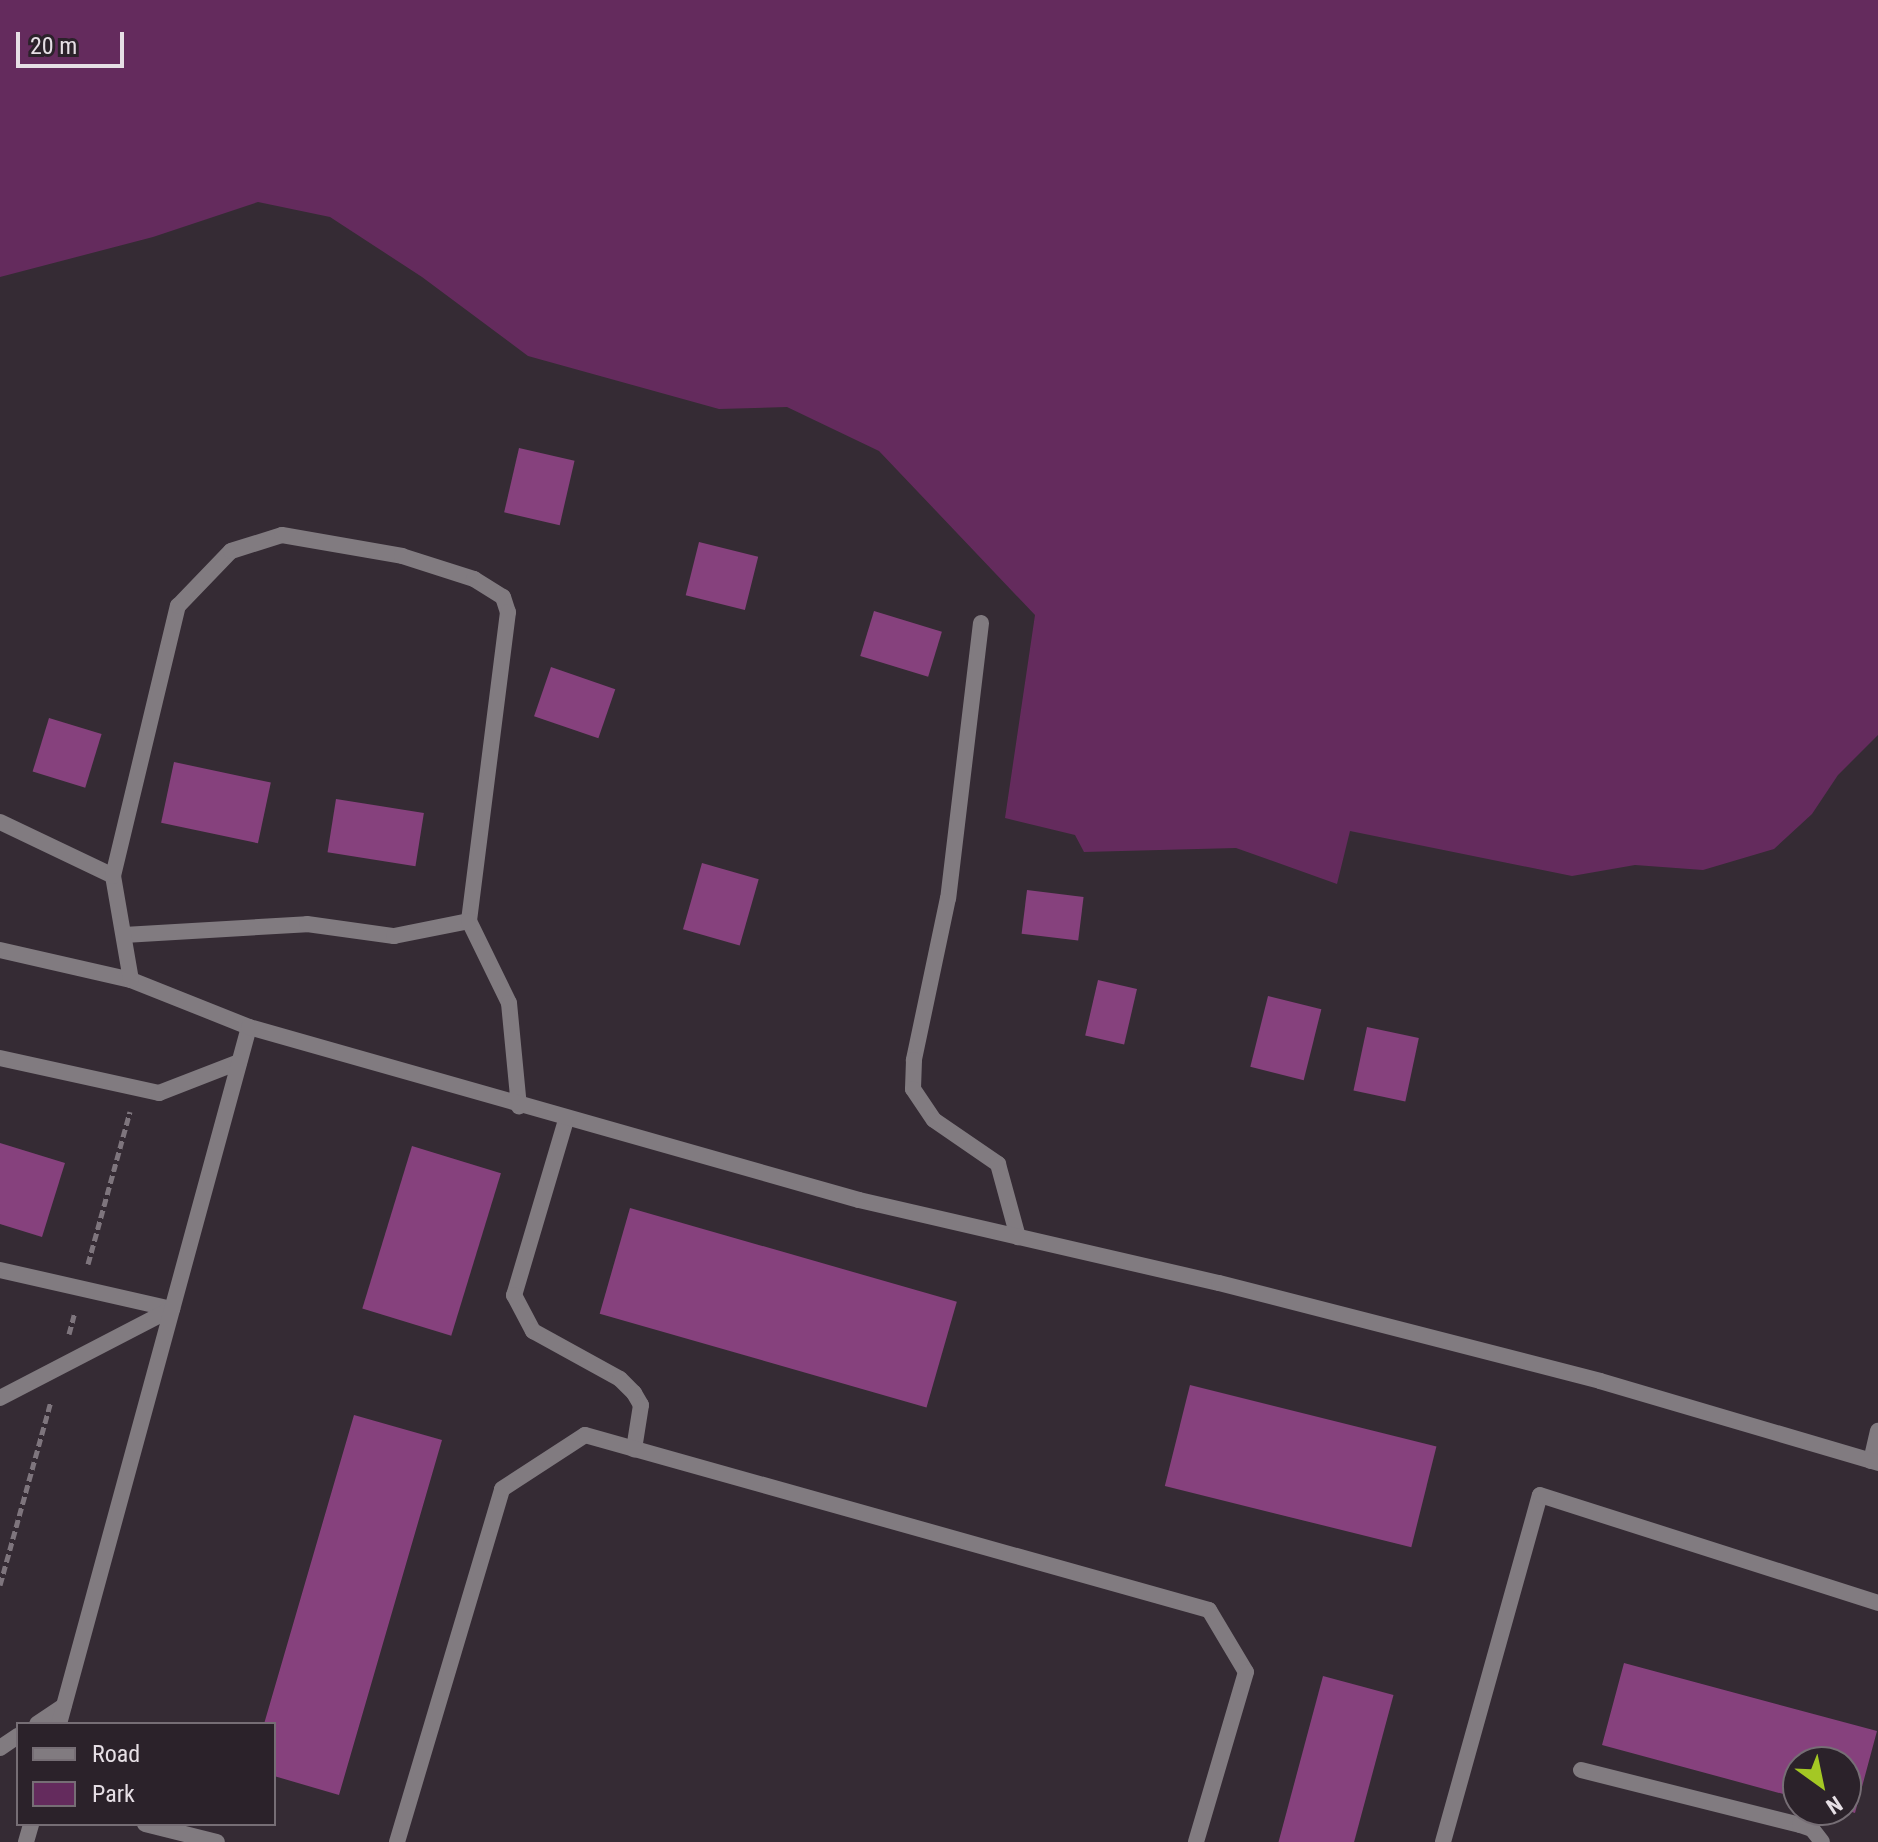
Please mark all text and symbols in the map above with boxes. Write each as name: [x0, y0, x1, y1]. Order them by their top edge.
scale bar: [20, 16, 128, 66]
text: 20 m: [30, 32, 77, 60]
legend: [16, 1722, 276, 1826]
text: Road: [92, 1740, 140, 1768]
north arrow: [1782, 1746, 1862, 1826]
text: Park: [92, 1780, 135, 1808]
text: N: [1822, 1791, 1847, 1819]

